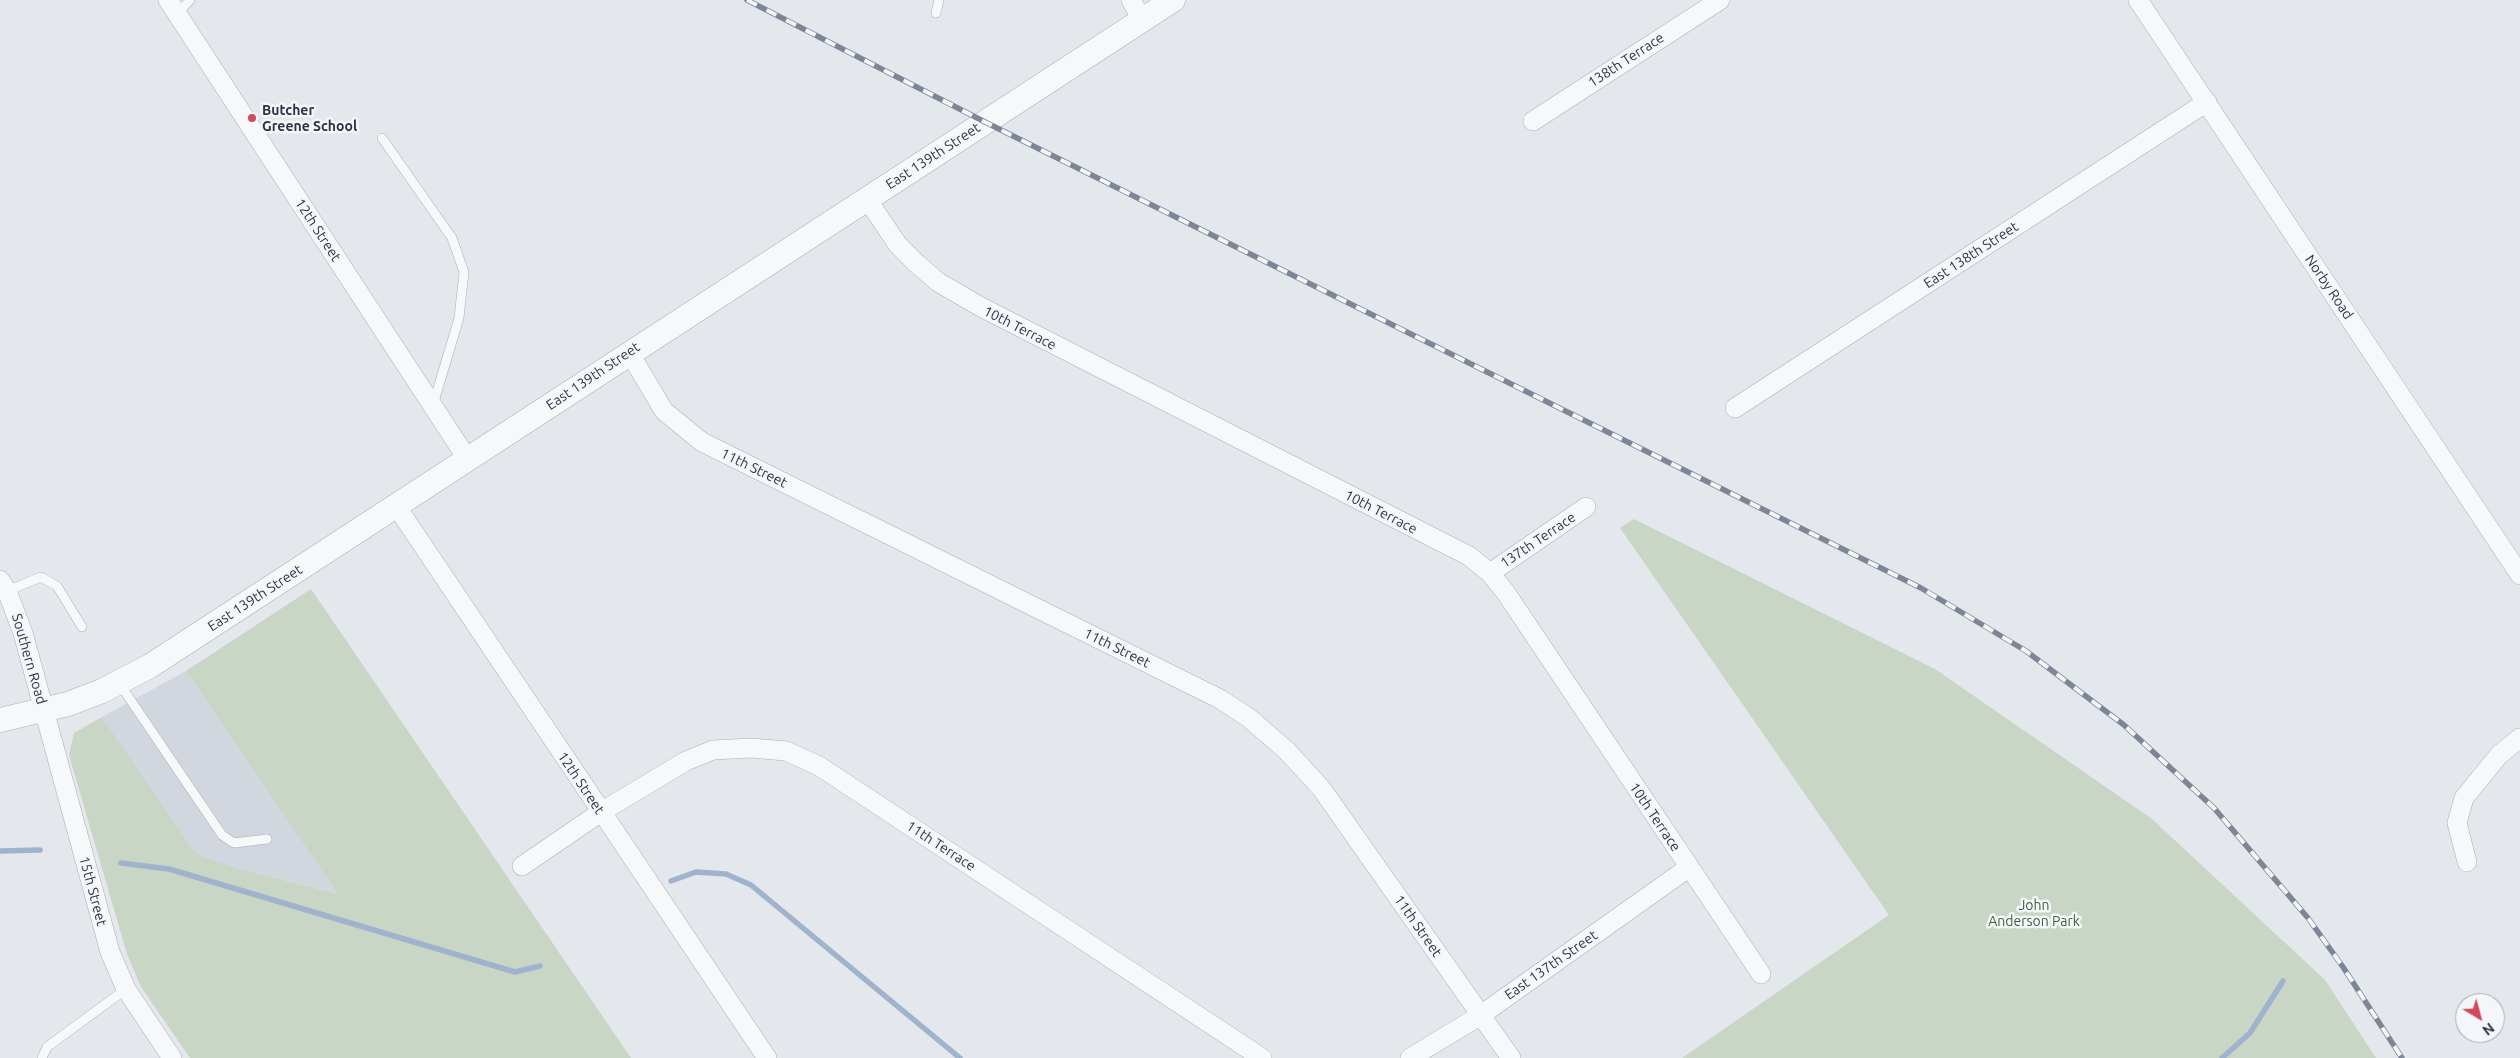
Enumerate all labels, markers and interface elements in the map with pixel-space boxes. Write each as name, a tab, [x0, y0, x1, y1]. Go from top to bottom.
street label: 138th Terrace	[1585, 29, 1667, 91]
place label: Butcher Greene School	[262, 102, 357, 134]
marker: Butcher Greene School	[246, 112, 258, 124]
street label: East 139th Street	[883, 119, 983, 193]
street label: 12th Street	[291, 195, 345, 265]
street label: East 138th Street	[1921, 218, 2021, 292]
street label: Norby Road	[2301, 252, 2357, 322]
street label: 10th Terrace	[981, 303, 1059, 353]
street label: East 139th Street	[543, 338, 643, 414]
street label: 11th Street	[718, 445, 790, 491]
street label: 10th Terrace	[1342, 487, 1420, 537]
street label: 137th Terrace	[1497, 509, 1579, 571]
street label: East 139th Street	[205, 561, 305, 635]
street label: Southern Road	[8, 612, 50, 706]
street label: 11th Street	[1081, 625, 1153, 671]
street label: 12th Street	[554, 749, 608, 817]
street label: 10th Terrace	[1626, 779, 1684, 855]
street label: 11th Terrace	[903, 817, 979, 875]
street label: 15th Street	[76, 854, 110, 928]
street label: 11th Street	[1391, 892, 1445, 960]
park label: John Anderson Park	[1988, 897, 2080, 930]
street label: East 137th Street	[1501, 927, 1601, 1003]
north arrow	[2455, 993, 2505, 1043]
text: N	[2479, 1020, 2497, 1039]

